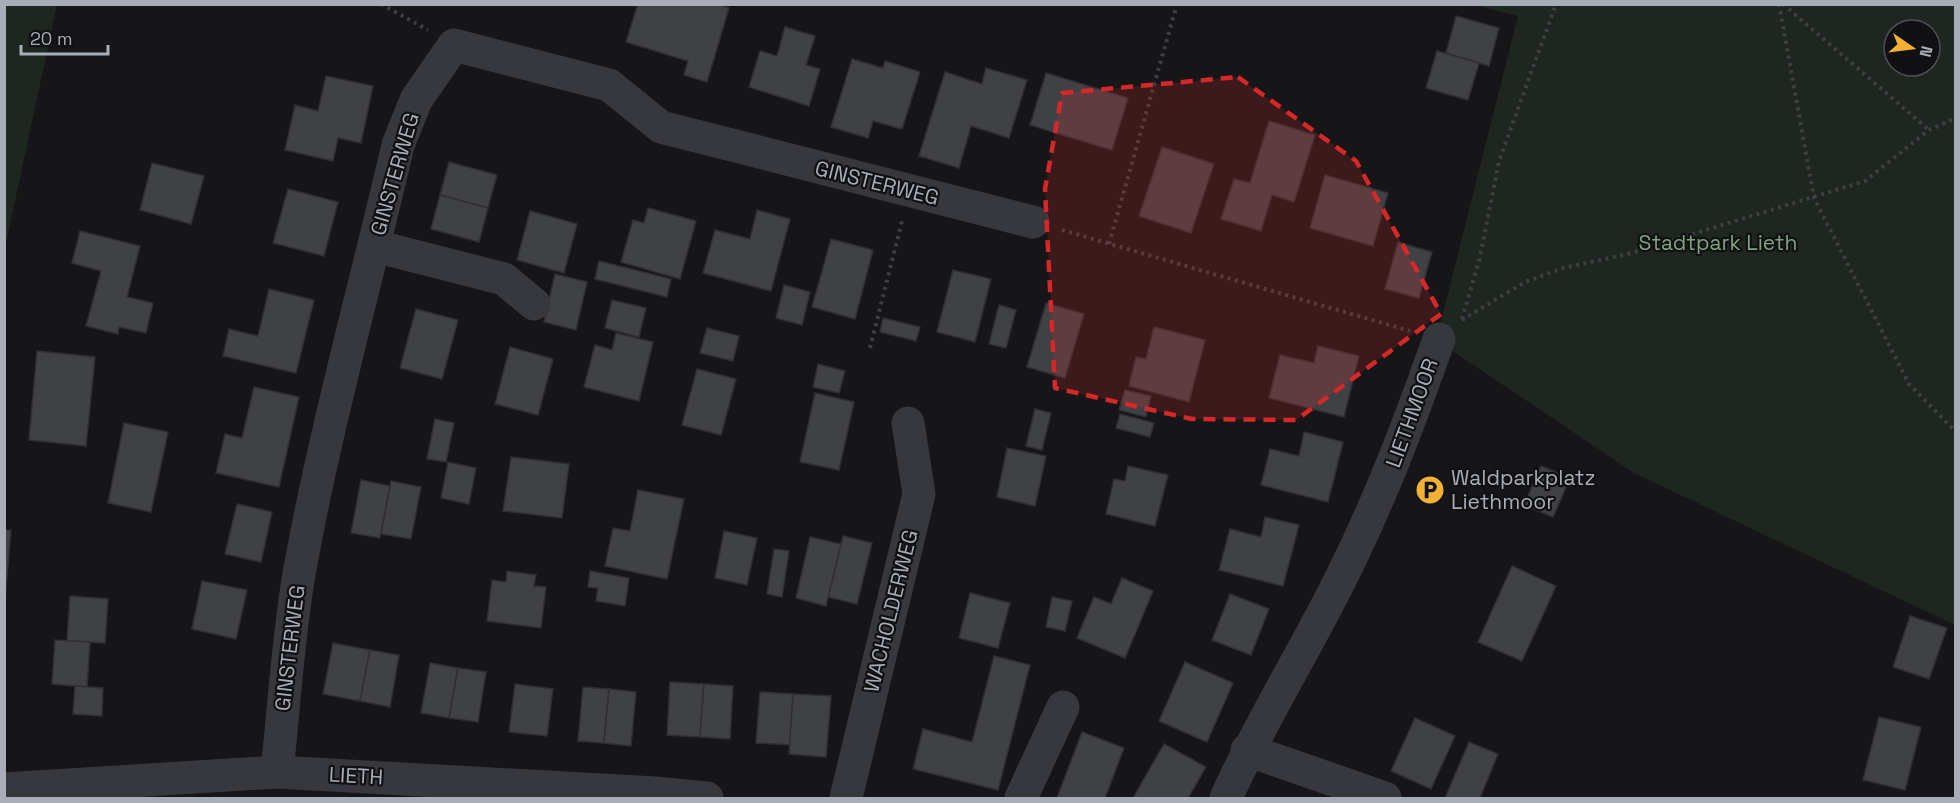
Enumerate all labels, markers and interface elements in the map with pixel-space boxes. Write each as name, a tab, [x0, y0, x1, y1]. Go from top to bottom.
scale bar	[21, 18, 108, 56]
north arrow	[1882, 18, 1942, 78]
text: 20 m	[30, 27, 73, 50]
text: N	[1915, 44, 1938, 59]
street label: GINSTERWEG	[364, 109, 425, 238]
street label: GINSTERWEG	[812, 154, 942, 211]
park label: Stadtpark Lieth	[1639, 229, 1797, 256]
street label: LIETHMOOR	[1379, 355, 1444, 471]
place label: Waldparkplatz Liethmoor	[1451, 464, 1595, 515]
parking icon: Waldparkplatz Liethmoor	[1414, 474, 1446, 506]
street label: WACHOLDERWEG	[857, 527, 924, 695]
street label: GINSTERWEG	[268, 583, 311, 712]
street label: LIETH	[328, 761, 384, 790]

